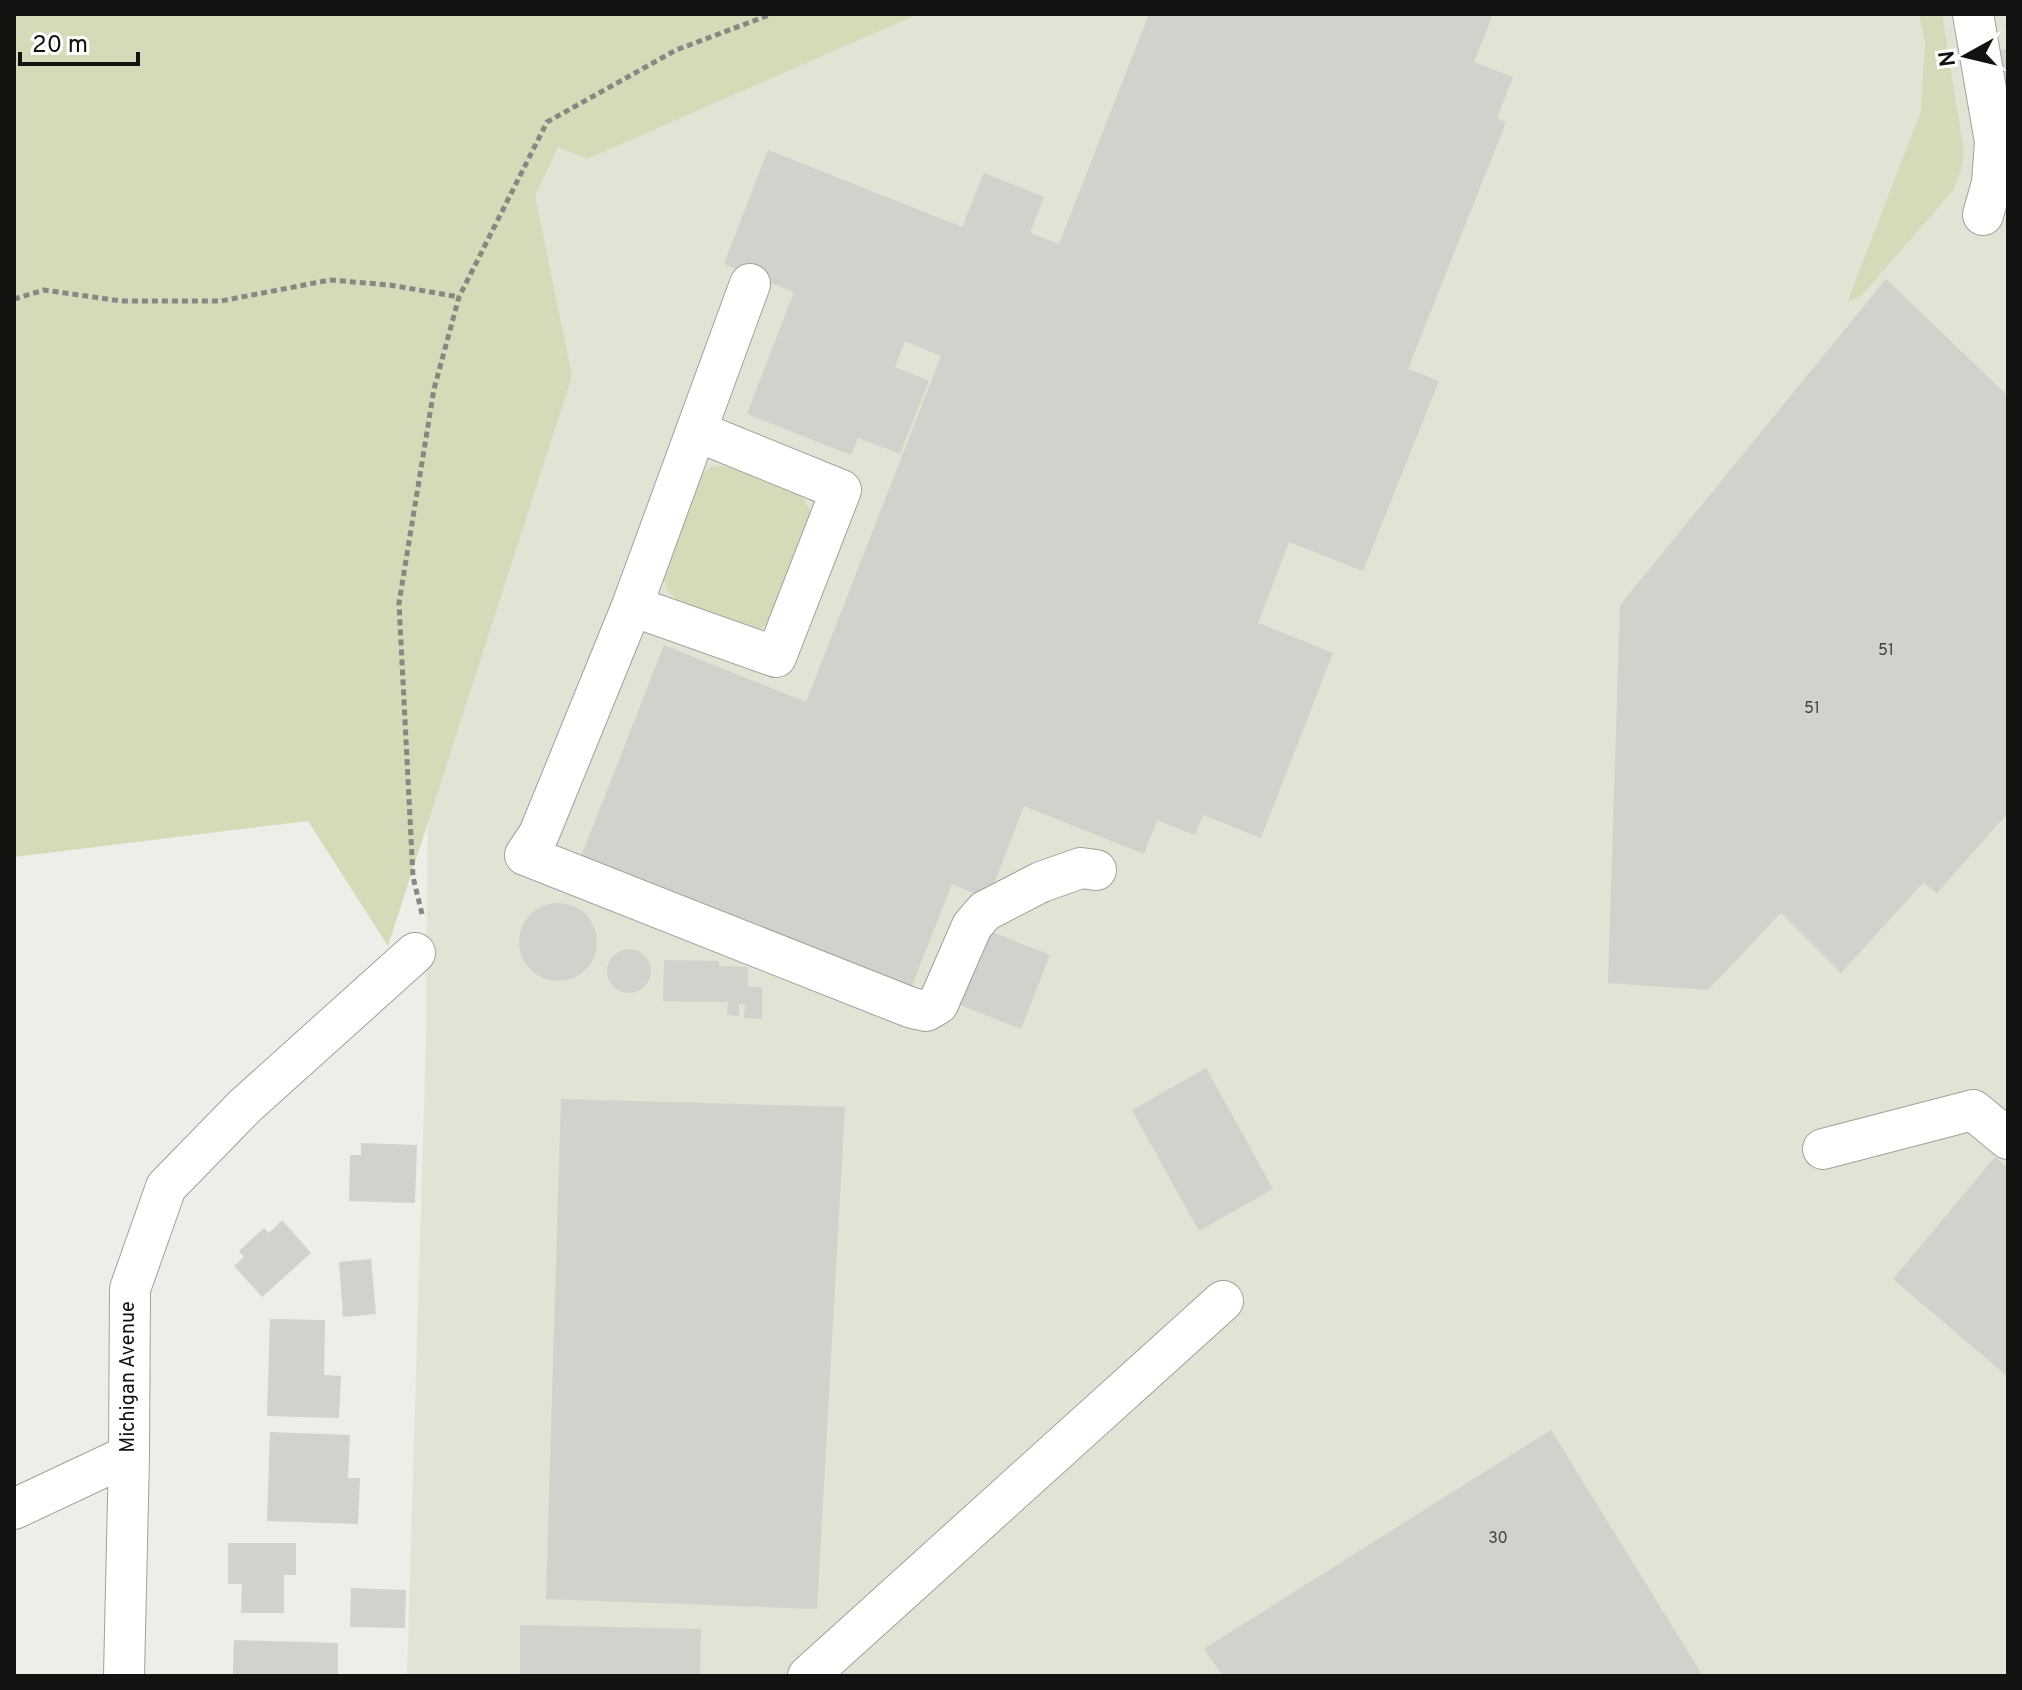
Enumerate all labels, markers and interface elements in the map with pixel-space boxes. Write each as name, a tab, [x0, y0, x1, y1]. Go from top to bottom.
scale bar	[20, 16, 138, 66]
north arrow	[1926, 16, 2006, 96]
text: 20 m	[32, 31, 88, 61]
text: N	[1934, 49, 1963, 68]
house number: 51	[1878, 641, 1894, 661]
house number: 51	[1804, 699, 1820, 719]
street label: Michigan Avenue	[116, 1301, 142, 1453]
house number: 30	[1488, 1529, 1508, 1549]

